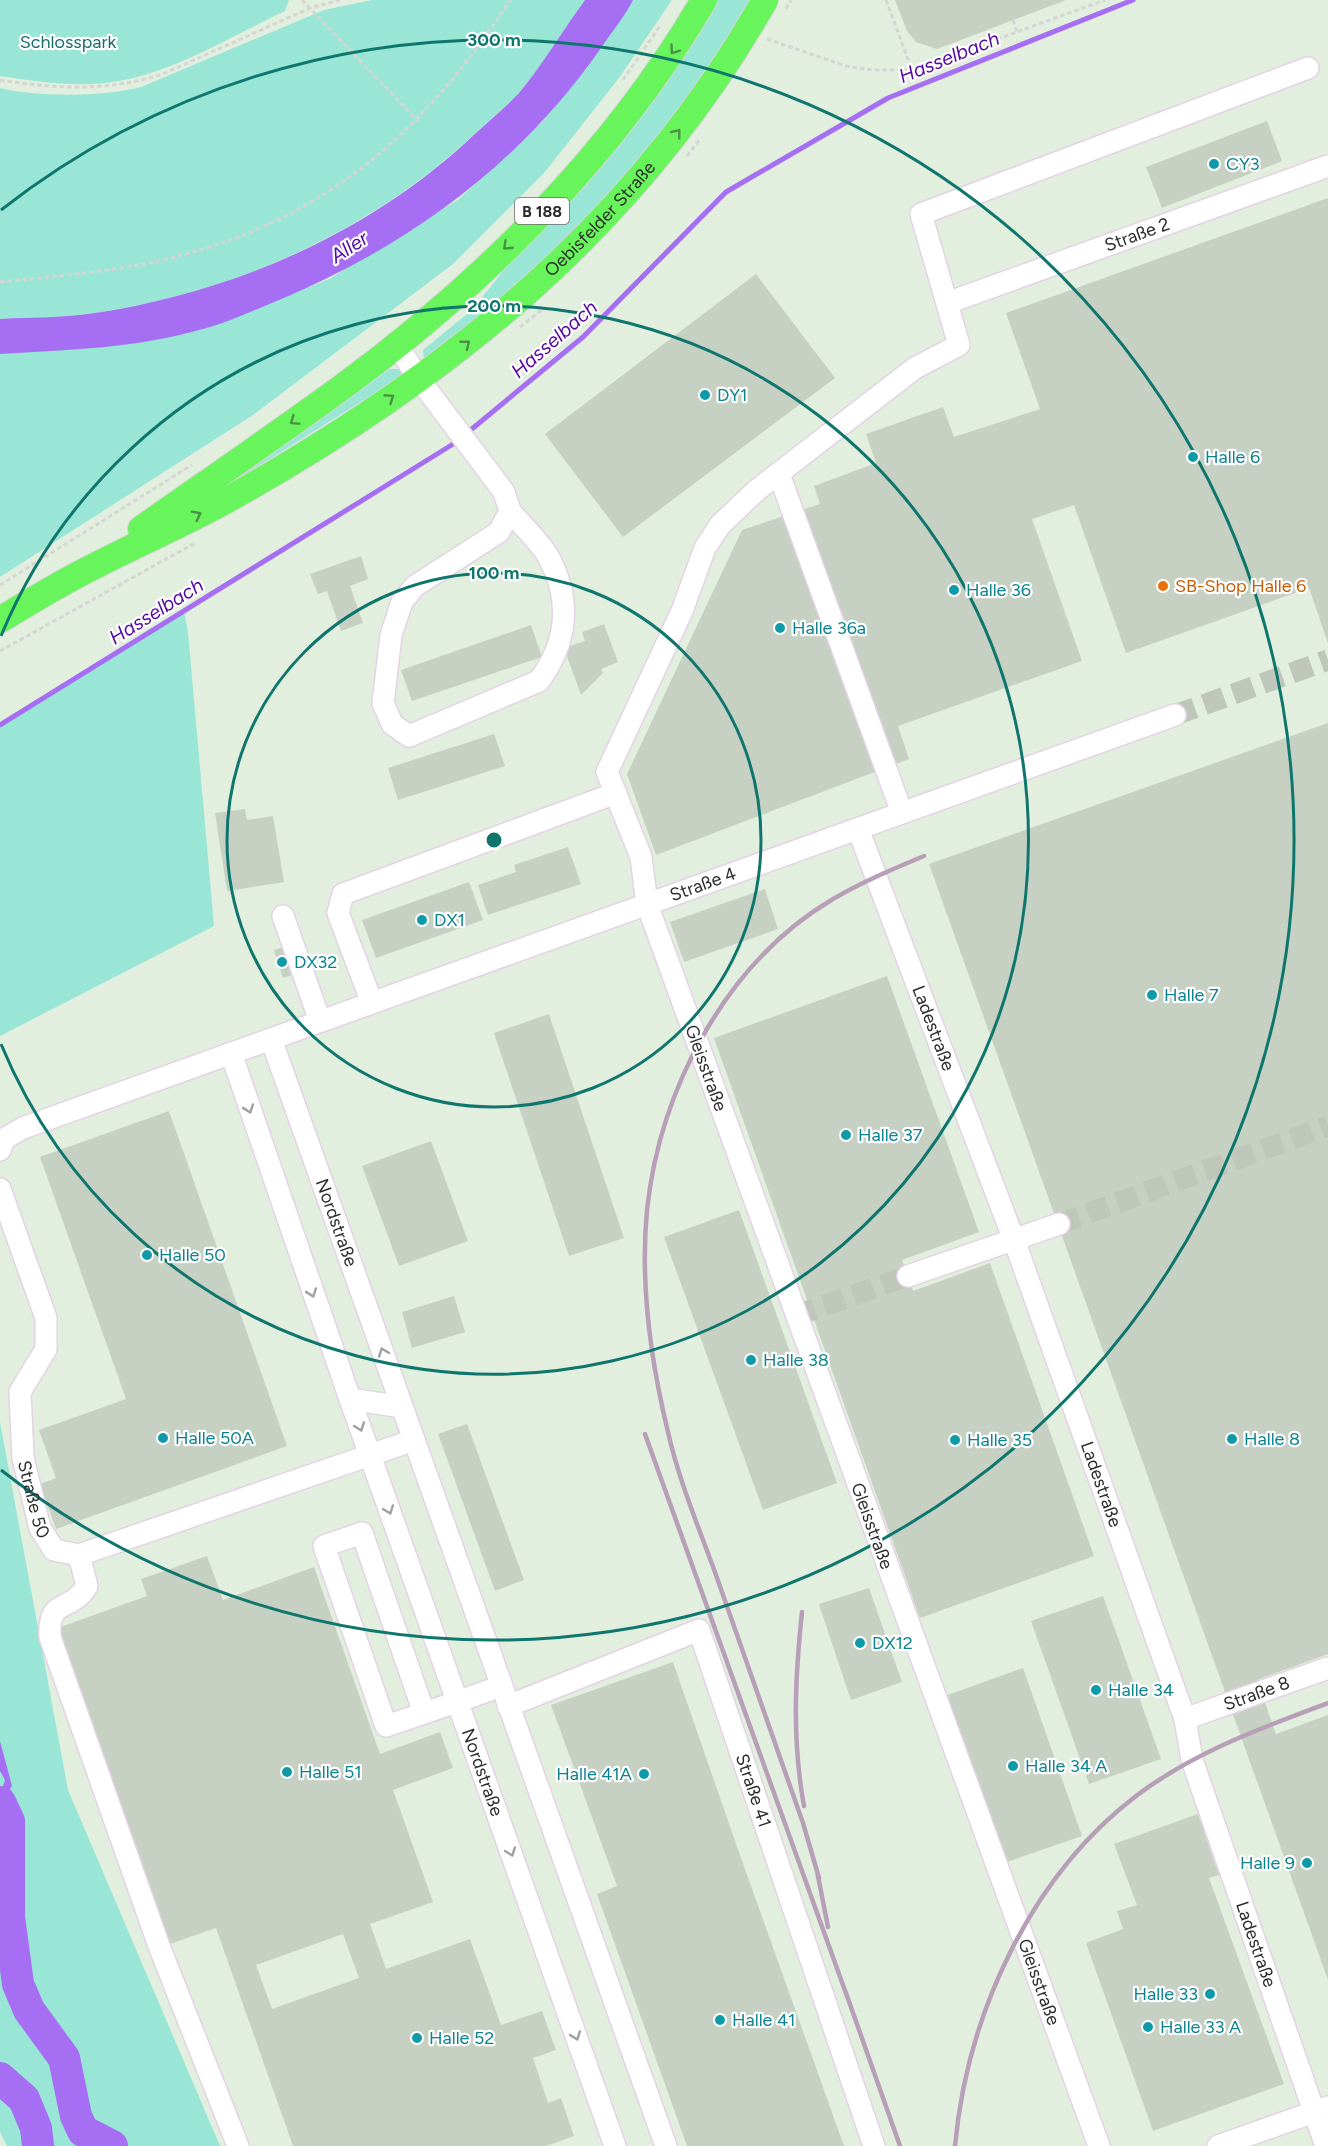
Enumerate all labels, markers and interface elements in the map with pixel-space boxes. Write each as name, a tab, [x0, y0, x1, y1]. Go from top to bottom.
water label: Hasselbach	[895, 26, 1003, 88]
text: 300 m	[467, 29, 521, 51]
park label: Schlosspark	[20, 31, 117, 53]
one-way arrow	[670, 43, 681, 54]
one-way arrow	[670, 129, 681, 140]
place label: CY3	[1226, 153, 1260, 175]
street label: Oebisfelder Straße	[540, 157, 660, 281]
marker: CY3	[1207, 157, 1221, 171]
road number: B 188	[515, 198, 569, 224]
street label: Straße 2	[1102, 213, 1173, 256]
water label: Aller	[325, 225, 373, 269]
one-way arrow	[504, 239, 515, 250]
text: 200 m	[467, 295, 521, 317]
water label: Hasselbach	[506, 295, 602, 383]
one-way arrow	[459, 341, 470, 352]
place label: DY1	[717, 384, 748, 406]
marker: DY1	[698, 388, 712, 402]
one-way arrow	[384, 394, 395, 405]
one-way arrow	[289, 414, 300, 425]
place label: Halle 6	[1205, 446, 1260, 468]
marker: Halle 6	[1186, 450, 1200, 464]
one-way arrow	[191, 511, 201, 522]
text: 100 m	[469, 562, 519, 584]
water label: Hasselbach	[104, 573, 208, 649]
place label: SB-Shop Halle 6	[1175, 575, 1306, 597]
place label: Halle 36	[966, 579, 1031, 601]
marker: SB-Shop Halle 6	[1156, 579, 1170, 593]
marker: Halle 36	[947, 583, 961, 597]
place label: Halle 36a	[792, 617, 866, 639]
marker: Halle 36a	[773, 621, 787, 635]
centre of rings	[484, 830, 504, 850]
street label: Straße 4	[667, 862, 739, 906]
place label: DX1	[434, 909, 465, 931]
marker: DX1	[415, 913, 429, 927]
place label: DX32	[294, 951, 337, 973]
marker: DX32	[275, 955, 289, 969]
street label: Ladestraße	[907, 982, 960, 1074]
place label: Halle 7	[1164, 984, 1219, 1006]
marker: Halle 7	[1145, 988, 1159, 1002]
street label: Gleisstraße	[680, 1022, 732, 1114]
one-way arrow	[242, 1103, 255, 1114]
place label: Halle 37	[858, 1124, 923, 1146]
marker: Halle 37	[839, 1128, 853, 1142]
street label: Nordstraße	[311, 1176, 362, 1270]
place label: Halle 50	[159, 1244, 226, 1266]
marker: Halle 50	[140, 1248, 154, 1262]
one-way arrow	[305, 1287, 318, 1298]
one-way arrow	[377, 1347, 390, 1357]
place label: Halle 38	[763, 1349, 829, 1371]
marker: Halle 38	[744, 1353, 758, 1367]
one-way arrow	[352, 1421, 365, 1432]
place label: Halle 50A	[175, 1427, 254, 1449]
place label: Halle 8	[1244, 1428, 1300, 1450]
place label: Halle 35	[967, 1429, 1032, 1451]
marker: Halle 50A	[156, 1431, 170, 1445]
marker: Halle 8	[1225, 1432, 1239, 1446]
marker: Halle 35	[948, 1433, 962, 1447]
street label: Ladestraße	[1076, 1438, 1127, 1530]
street label: Straße 50	[13, 1458, 55, 1543]
street label: Gleisstraße	[846, 1480, 898, 1572]
one-way arrow	[382, 1504, 395, 1515]
place label: DX12	[872, 1632, 913, 1654]
marker: DX12	[853, 1636, 867, 1650]
street label: Straße 8	[1221, 1672, 1293, 1715]
place label: Halle 34	[1108, 1679, 1174, 1701]
marker: Halle 34	[1089, 1683, 1103, 1697]
street label: Nordstraße	[457, 1726, 508, 1819]
street label: Straße 41	[731, 1751, 776, 1830]
place label: Halle 34 A	[1025, 1755, 1108, 1777]
marker: Halle 34 A	[1006, 1759, 1020, 1773]
place label: Halle 51	[299, 1761, 362, 1783]
place label: Halle 41A	[556, 1763, 632, 1785]
marker: Halle 51	[280, 1765, 294, 1779]
marker: Halle 41A	[637, 1767, 651, 1781]
one-way arrow	[503, 1847, 516, 1857]
place label: Halle 9	[1240, 1852, 1295, 1874]
marker: Halle 9	[1300, 1856, 1314, 1870]
street label: Ladestraße	[1231, 1899, 1281, 1990]
street label: Gleisstraße	[1013, 1936, 1065, 2028]
place label: Halle 33	[1134, 1983, 1198, 2005]
marker: Halle 33	[1203, 1987, 1217, 2001]
place label: Halle 41	[732, 2009, 796, 2031]
marker: Halle 41	[713, 2013, 727, 2027]
place label: Halle 33 A	[1160, 2016, 1241, 2038]
marker: Halle 33 A	[1141, 2020, 1155, 2034]
place label: Halle 52	[429, 2027, 494, 2049]
one-way arrow	[568, 2030, 581, 2041]
marker: Halle 52	[410, 2031, 424, 2045]

